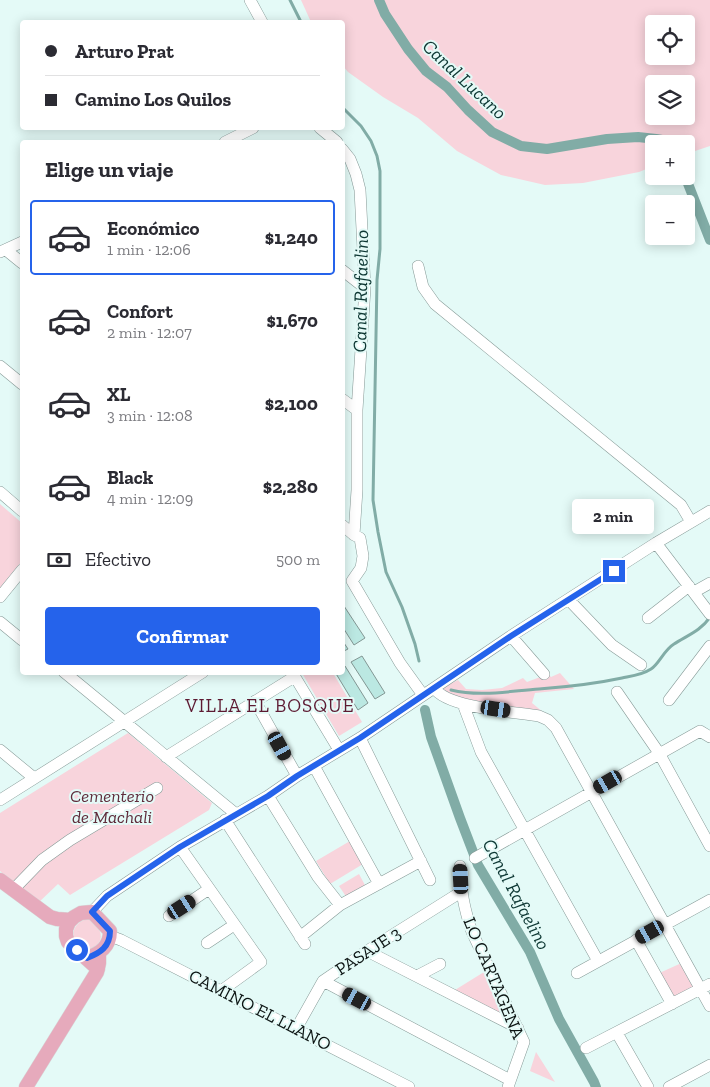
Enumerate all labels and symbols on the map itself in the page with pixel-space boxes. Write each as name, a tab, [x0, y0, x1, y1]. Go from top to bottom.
water label: Canal Lucano	[418, 35, 512, 124]
water label: Canal Rafaelino	[348, 230, 373, 352]
callout: 2 min	[573, 498, 655, 534]
route end	[603, 560, 625, 582]
district label: VILLA EL BOSQUE	[184, 694, 355, 717]
car	[480, 699, 511, 719]
car	[266, 729, 293, 763]
car	[591, 768, 624, 796]
park label: Cementerio de Machali	[70, 785, 154, 828]
water label: Canal Rafaelino	[478, 835, 555, 954]
car	[452, 864, 469, 894]
car	[165, 893, 198, 921]
street label: LO CARTAGENA	[458, 914, 530, 1043]
car	[633, 918, 666, 946]
street label: PASAJE 3	[331, 922, 405, 980]
route start	[66, 939, 88, 961]
street label: CAMINO EL LLANO	[185, 965, 335, 1055]
car	[340, 985, 373, 1013]

